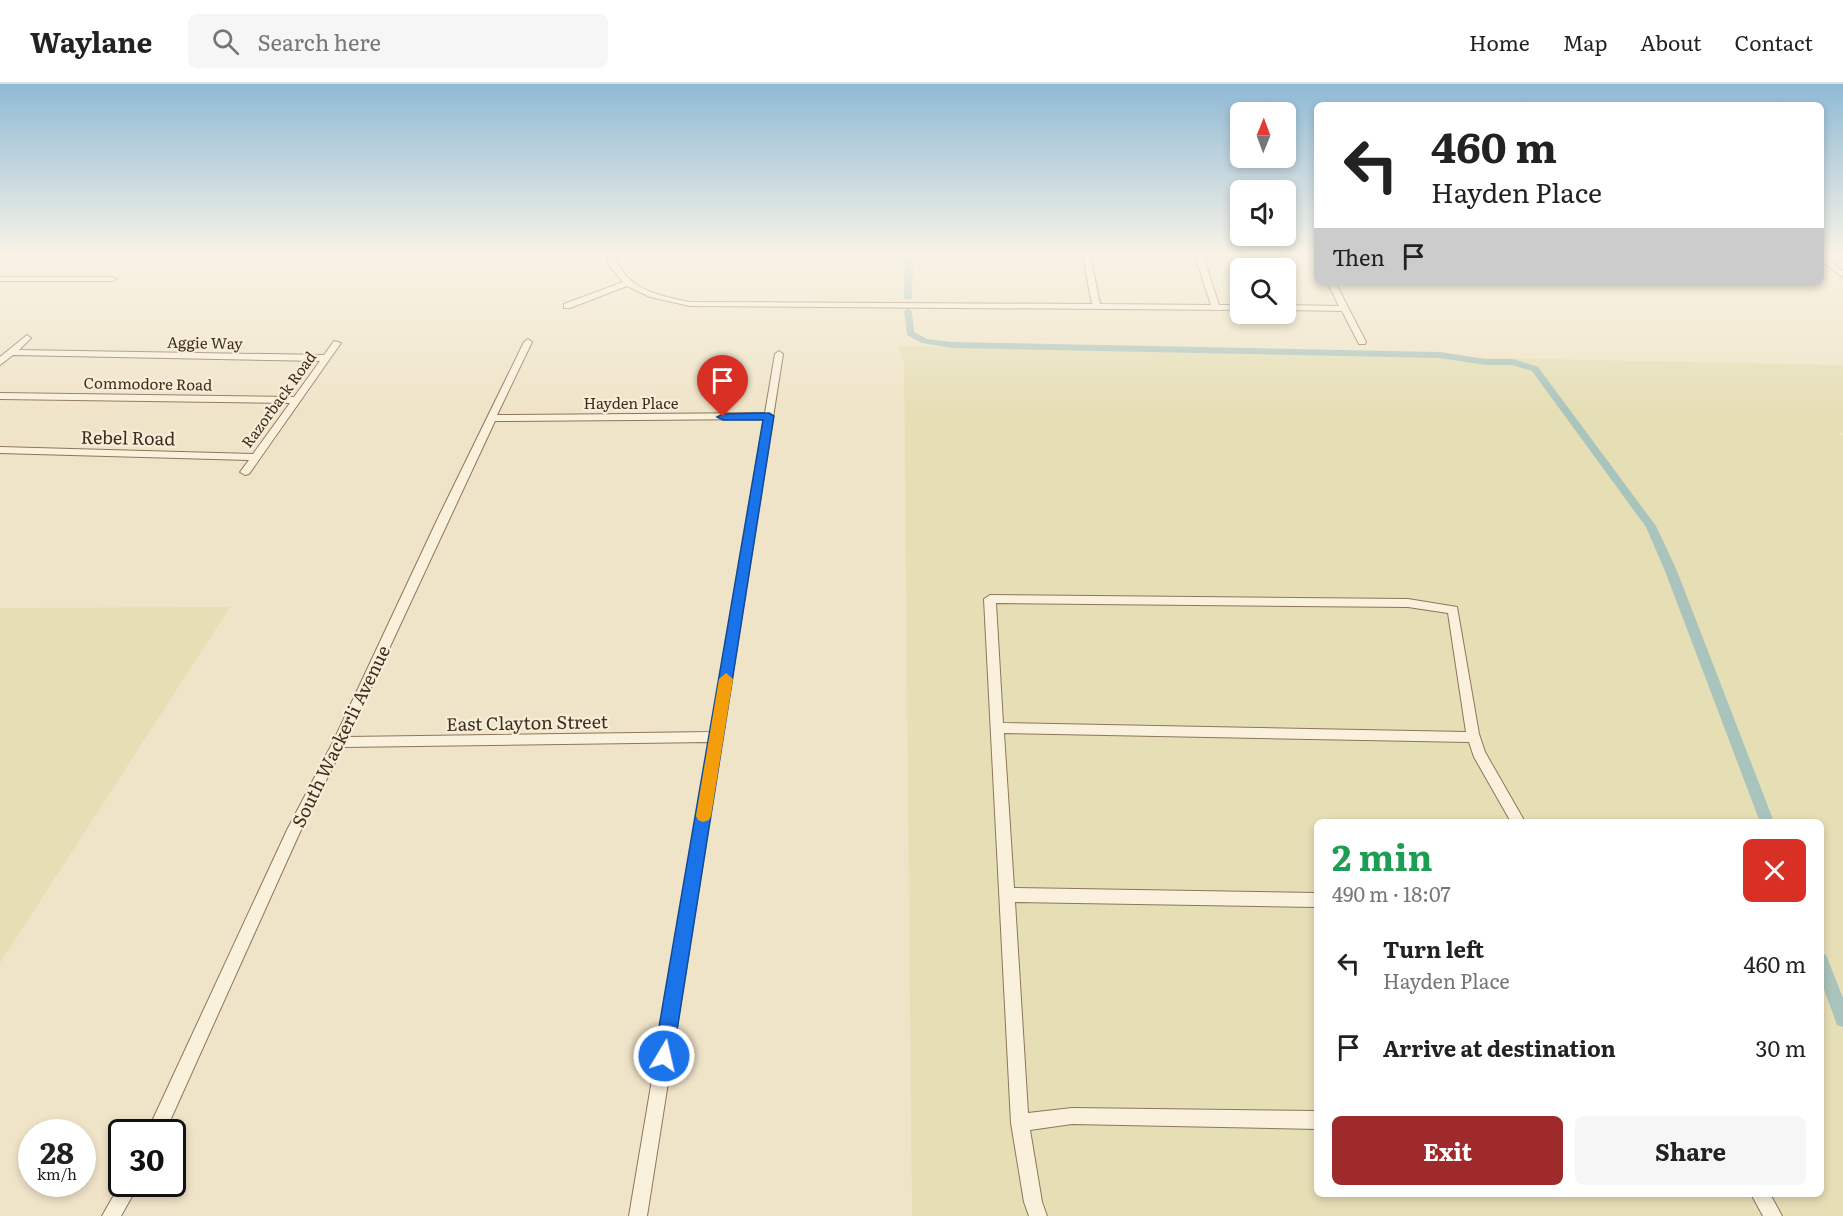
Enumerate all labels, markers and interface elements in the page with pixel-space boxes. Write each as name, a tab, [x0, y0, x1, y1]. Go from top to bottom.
search box	[188, 14, 608, 68]
text: Waylane	[30, 20, 152, 62]
icon: search	[209, 25, 242, 58]
text: Search here	[257, 25, 381, 58]
text: Home	[1469, 26, 1530, 57]
text: Map	[1563, 26, 1607, 57]
text: About	[1640, 26, 1702, 57]
text: Contact	[1735, 26, 1813, 57]
north arrow	[1230, 102, 1296, 168]
map controls	[1230, 102, 1296, 324]
text: 460 m	[1431, 114, 1557, 176]
icon: left	[1332, 126, 1410, 204]
text: Hayden Place	[1431, 171, 1602, 211]
button: sound	[1230, 180, 1296, 246]
text: Then	[1332, 240, 1385, 273]
icon: arrive	[1397, 240, 1430, 273]
button: search	[1230, 258, 1296, 324]
street label: Aggie Way	[167, 330, 243, 354]
street label: Razorback Road	[235, 346, 321, 452]
pin	[697, 355, 748, 417]
icon: arrive	[706, 364, 739, 397]
street label: Commodore Road	[84, 370, 212, 396]
street label: Hayden Place	[583, 391, 679, 414]
street label: Rebel Road	[80, 423, 176, 451]
street label: South Wackerli Avenue	[284, 640, 396, 832]
street label: East Clayton Street	[446, 707, 609, 737]
text: 2 min	[1332, 829, 1433, 882]
button: close	[1743, 839, 1806, 902]
text: 490 m · 18:07	[1332, 878, 1451, 908]
text: Turn left	[1383, 932, 1484, 965]
icon: left	[1332, 947, 1365, 980]
text: 460 m	[1744, 947, 1806, 980]
text: Hayden Place	[1383, 965, 1510, 995]
position arrow	[632, 1024, 696, 1088]
icon: arrive	[1332, 1031, 1365, 1064]
text: Arrive at destination	[1383, 1031, 1616, 1064]
text: 30 m	[1756, 1031, 1806, 1064]
button: Exit	[1332, 1116, 1563, 1185]
button: Share	[1575, 1116, 1806, 1185]
speed limit sign: 30	[108, 1119, 186, 1197]
text: 28	[40, 1129, 74, 1173]
text: km/h	[37, 1162, 77, 1185]

